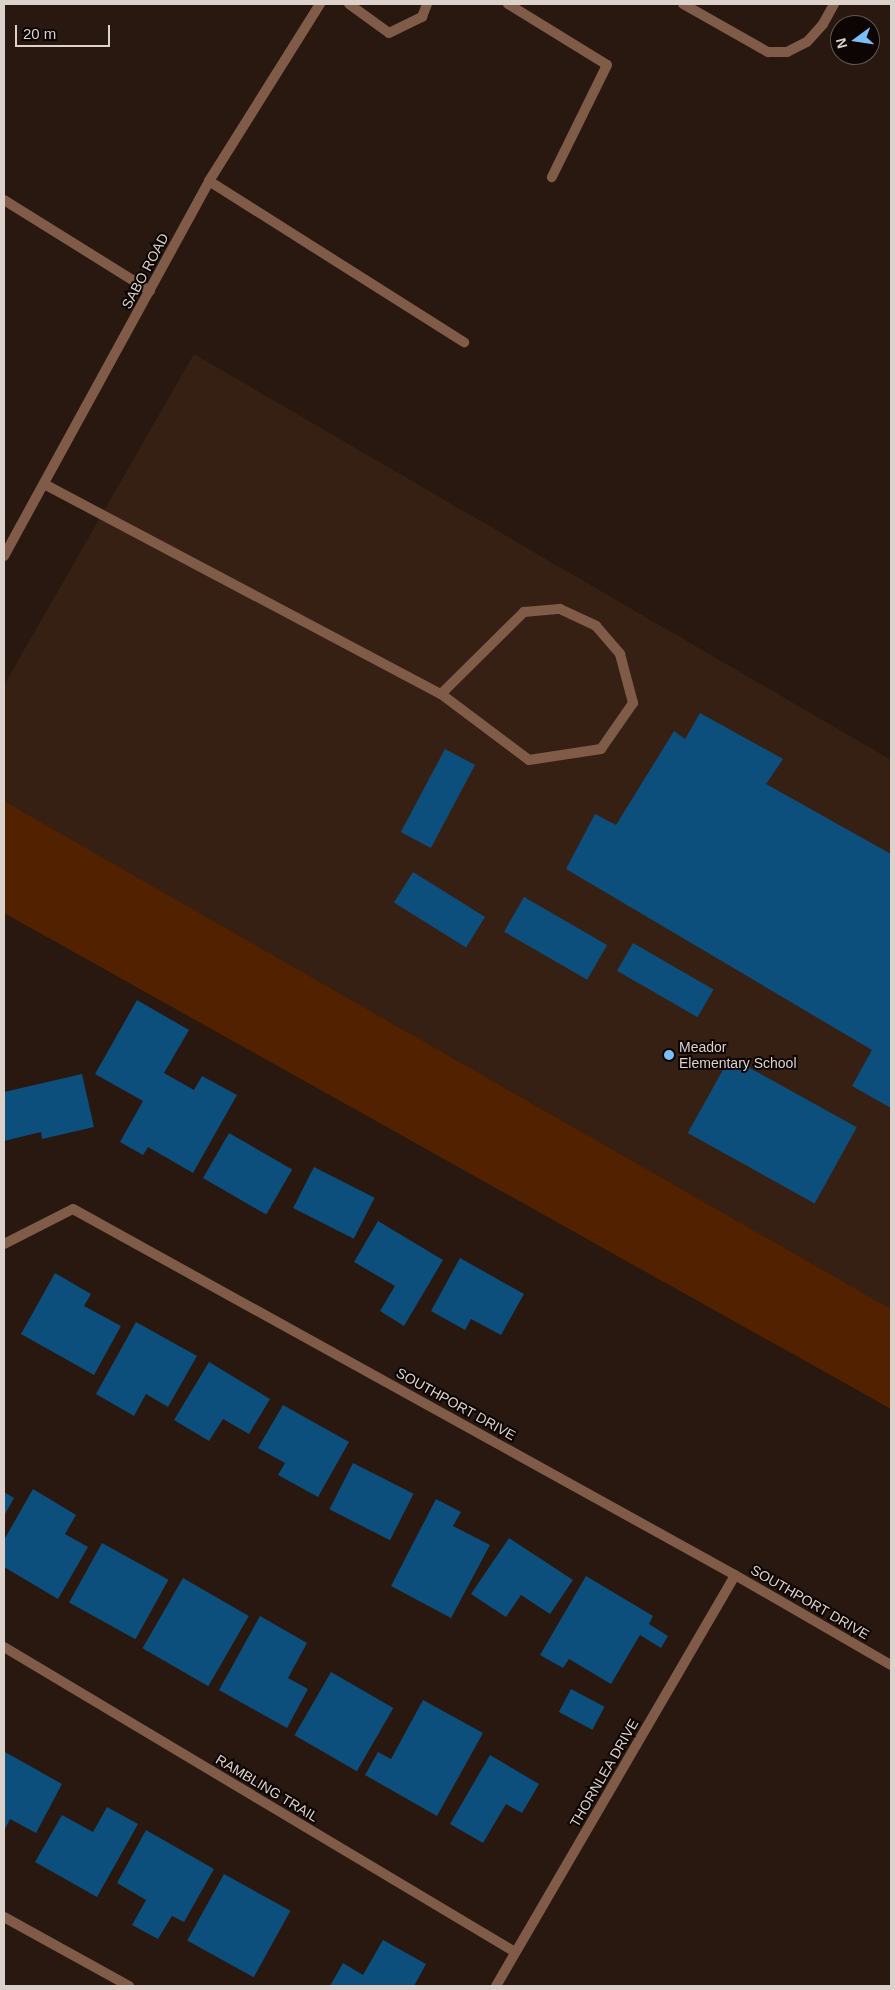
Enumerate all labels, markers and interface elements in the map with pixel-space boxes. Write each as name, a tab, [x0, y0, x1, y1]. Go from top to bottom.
scale bar	[18, 15, 112, 47]
north arrow	[830, 15, 880, 65]
text: 20 m	[23, 25, 56, 42]
text: N	[832, 37, 850, 50]
street label: SABO ROAD	[118, 230, 172, 312]
place label: Meador Elementary School	[679, 1039, 797, 1072]
marker: Meador Elementary School	[663, 1049, 675, 1061]
street label: SOUTHPORT DRIVE	[393, 1364, 519, 1444]
street label: SOUTHPORT DRIVE	[748, 1561, 872, 1643]
street label: THORNLEA DRIVE	[566, 1716, 642, 1830]
street label: RAMBLING TRAIL	[213, 1751, 321, 1825]

